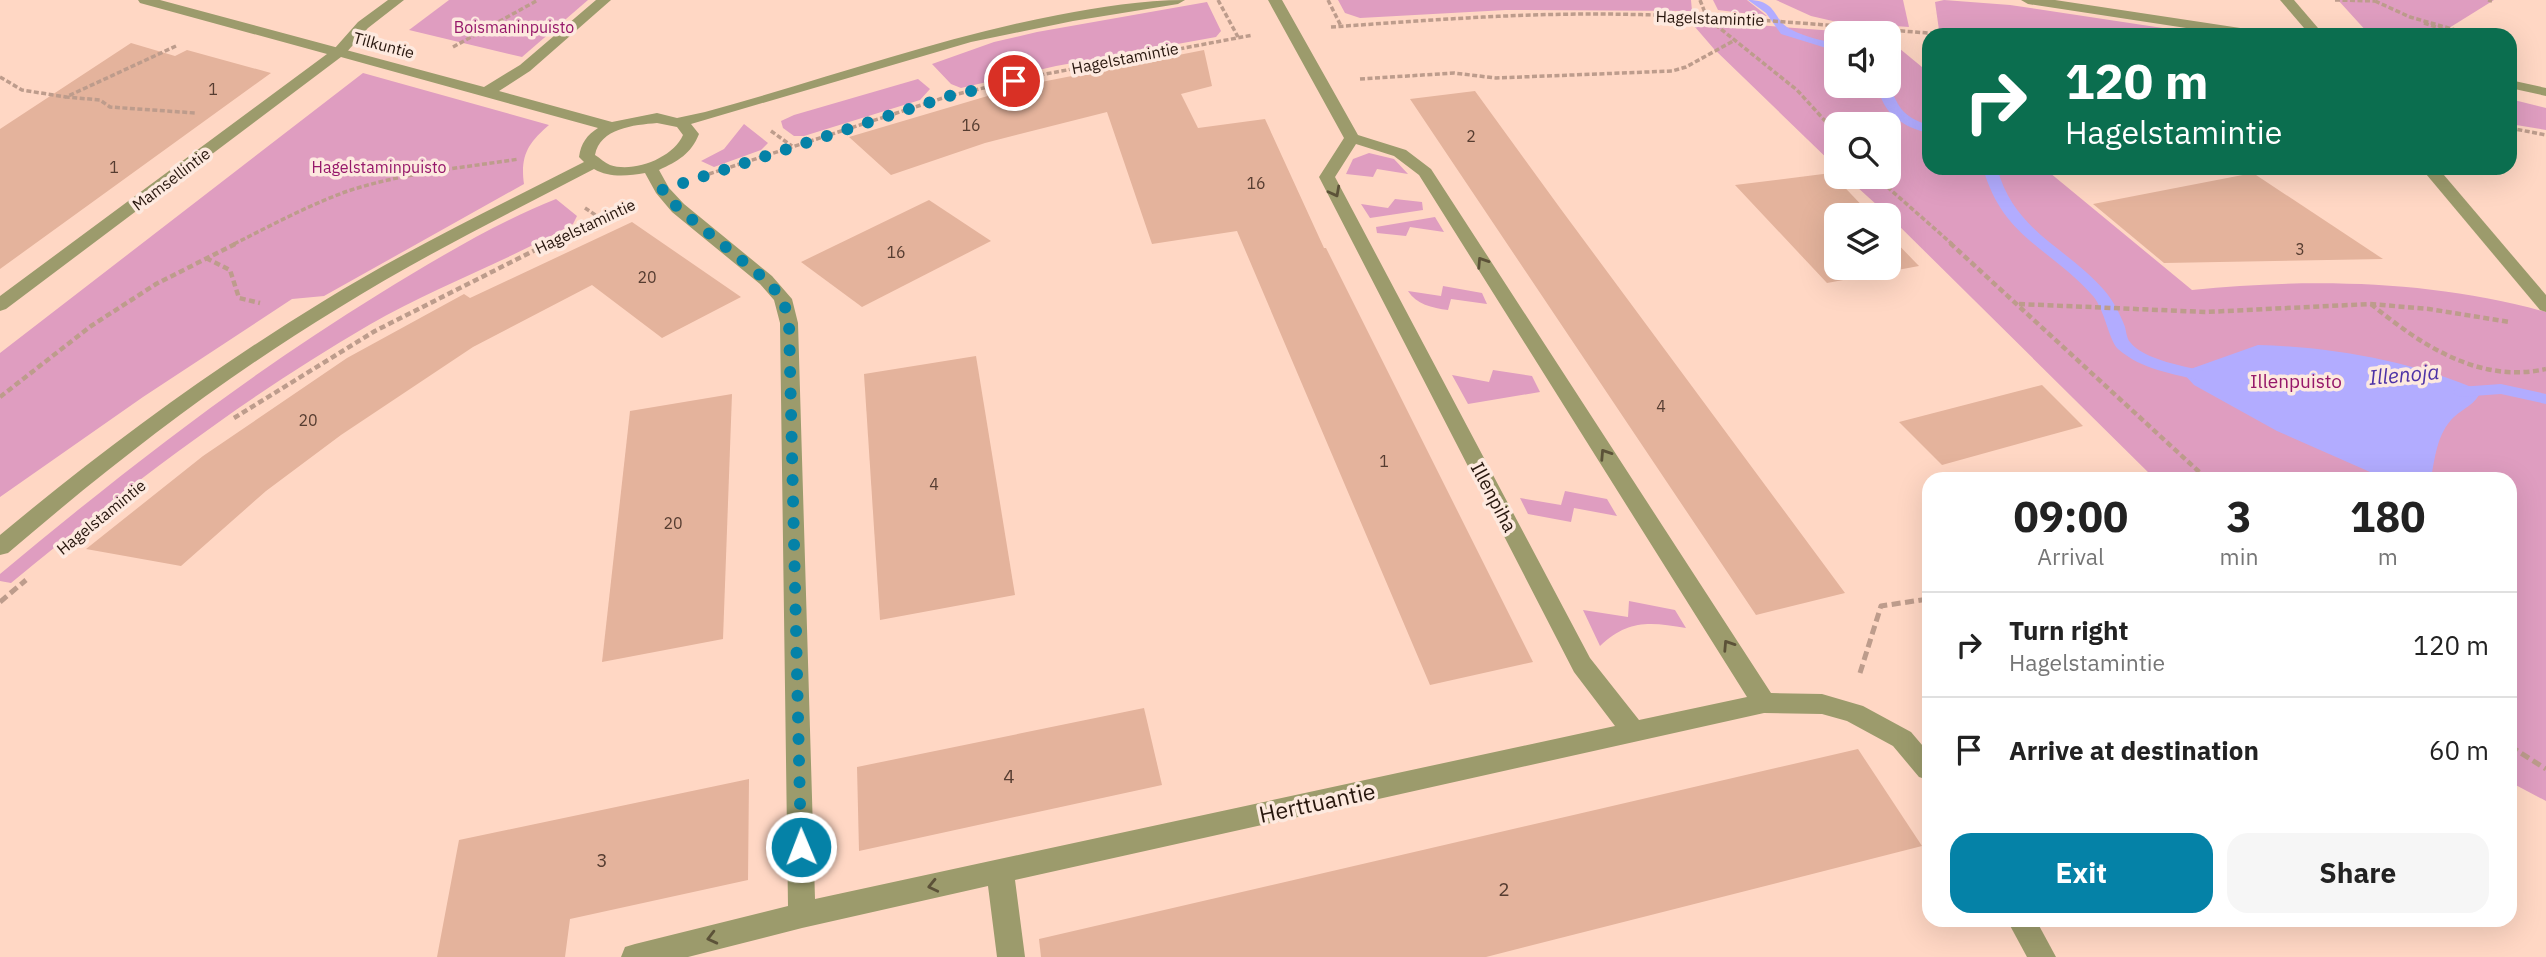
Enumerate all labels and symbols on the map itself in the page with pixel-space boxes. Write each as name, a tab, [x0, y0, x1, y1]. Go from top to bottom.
street label: Hagelstamintie	[1655, 6, 1765, 30]
park label: Boismaninpuisto	[454, 17, 574, 37]
street label: Tilkuntie	[351, 27, 417, 63]
street label: Hagelstamintie	[1070, 38, 1180, 78]
pin	[984, 51, 1044, 111]
house number: 1	[208, 79, 218, 99]
house number: 16	[961, 115, 981, 135]
house number: 2	[1466, 126, 1476, 146]
street label: Mamsellintie	[128, 143, 214, 215]
house number: 1	[109, 157, 119, 177]
park label: Hagelstaminpuisto	[312, 157, 446, 177]
house number: 16	[1246, 173, 1266, 193]
one-way arrow	[1326, 185, 1340, 197]
street label: Hagelstamintie	[532, 194, 639, 258]
house number: 3	[2295, 239, 2305, 259]
house number: 16	[886, 242, 906, 262]
one-way arrow	[1478, 257, 1491, 270]
house number: 20	[637, 267, 657, 287]
water label: Illenoja	[2368, 357, 2440, 391]
park label: Illenpuisto	[2250, 369, 2342, 393]
house number: 4	[1656, 396, 1666, 416]
house number: 20	[298, 410, 318, 430]
one-way arrow	[1600, 448, 1613, 461]
house number: 1	[1379, 451, 1389, 471]
street label: Illenpiha	[1466, 458, 1522, 536]
house number: 4	[929, 474, 939, 494]
street label: Hagelstamintie	[52, 475, 150, 559]
house number: 20	[663, 513, 683, 533]
one-way arrow	[1723, 640, 1736, 653]
house number: 4	[1003, 764, 1015, 788]
street label: Herttuantie	[1256, 775, 1378, 829]
position arrow	[764, 810, 838, 884]
house number: 3	[596, 848, 608, 872]
house number: 2	[1498, 877, 1510, 901]
one-way arrow	[927, 878, 939, 893]
one-way arrow	[706, 930, 718, 944]

